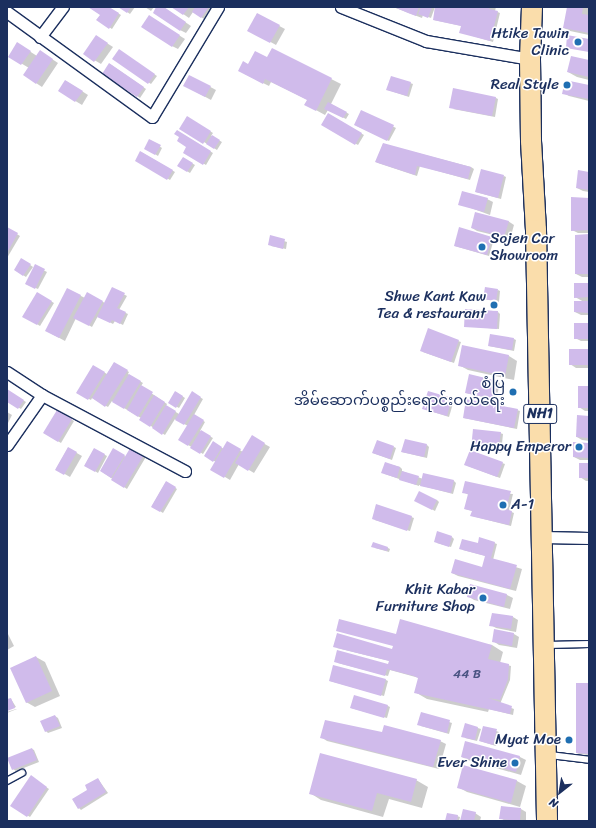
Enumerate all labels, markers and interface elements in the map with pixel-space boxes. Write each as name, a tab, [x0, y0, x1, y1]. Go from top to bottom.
place label: Htike Tawin Clinic	[491, 24, 569, 59]
marker: Htike Tawin Clinic	[572, 36, 584, 48]
place label: Real Style	[491, 76, 559, 94]
marker: Real Style	[562, 80, 572, 90]
place label: Sojen Car Showroom	[490, 229, 558, 264]
marker: Sojen Car Showroom	[477, 242, 487, 252]
place label: Shwe Kant Kaw Tea & restaurant	[376, 287, 486, 322]
marker: Shwe Kant Kaw Tea & restaurant	[489, 300, 499, 310]
place label: စံပြ အိမ်ဆောက်ပစ္စည်းရောင်းဝယ်ရေး	[294, 374, 505, 409]
marker: စံပြ အိမ်ဆောက်ပစ္စည်းရောင်းဝယ်ရေး	[508, 387, 518, 397]
road number: NH1	[523, 402, 557, 426]
place label: Happy Emperor	[470, 438, 571, 456]
marker: Happy Emperor	[574, 442, 584, 452]
place label: A-1	[511, 496, 534, 514]
marker: A-1	[498, 500, 508, 510]
place label: Khit Kabar Furniture Shop	[376, 580, 475, 615]
marker: Khit Kabar Furniture Shop	[478, 593, 488, 603]
house number: 44 B	[453, 666, 481, 682]
place label: Myat Moe	[495, 731, 561, 749]
marker: Myat Moe	[564, 735, 574, 745]
place label: Ever Shine	[437, 754, 507, 772]
marker: Ever Shine	[510, 758, 520, 768]
north arrow	[540, 772, 580, 812]
text: N	[545, 793, 562, 813]

